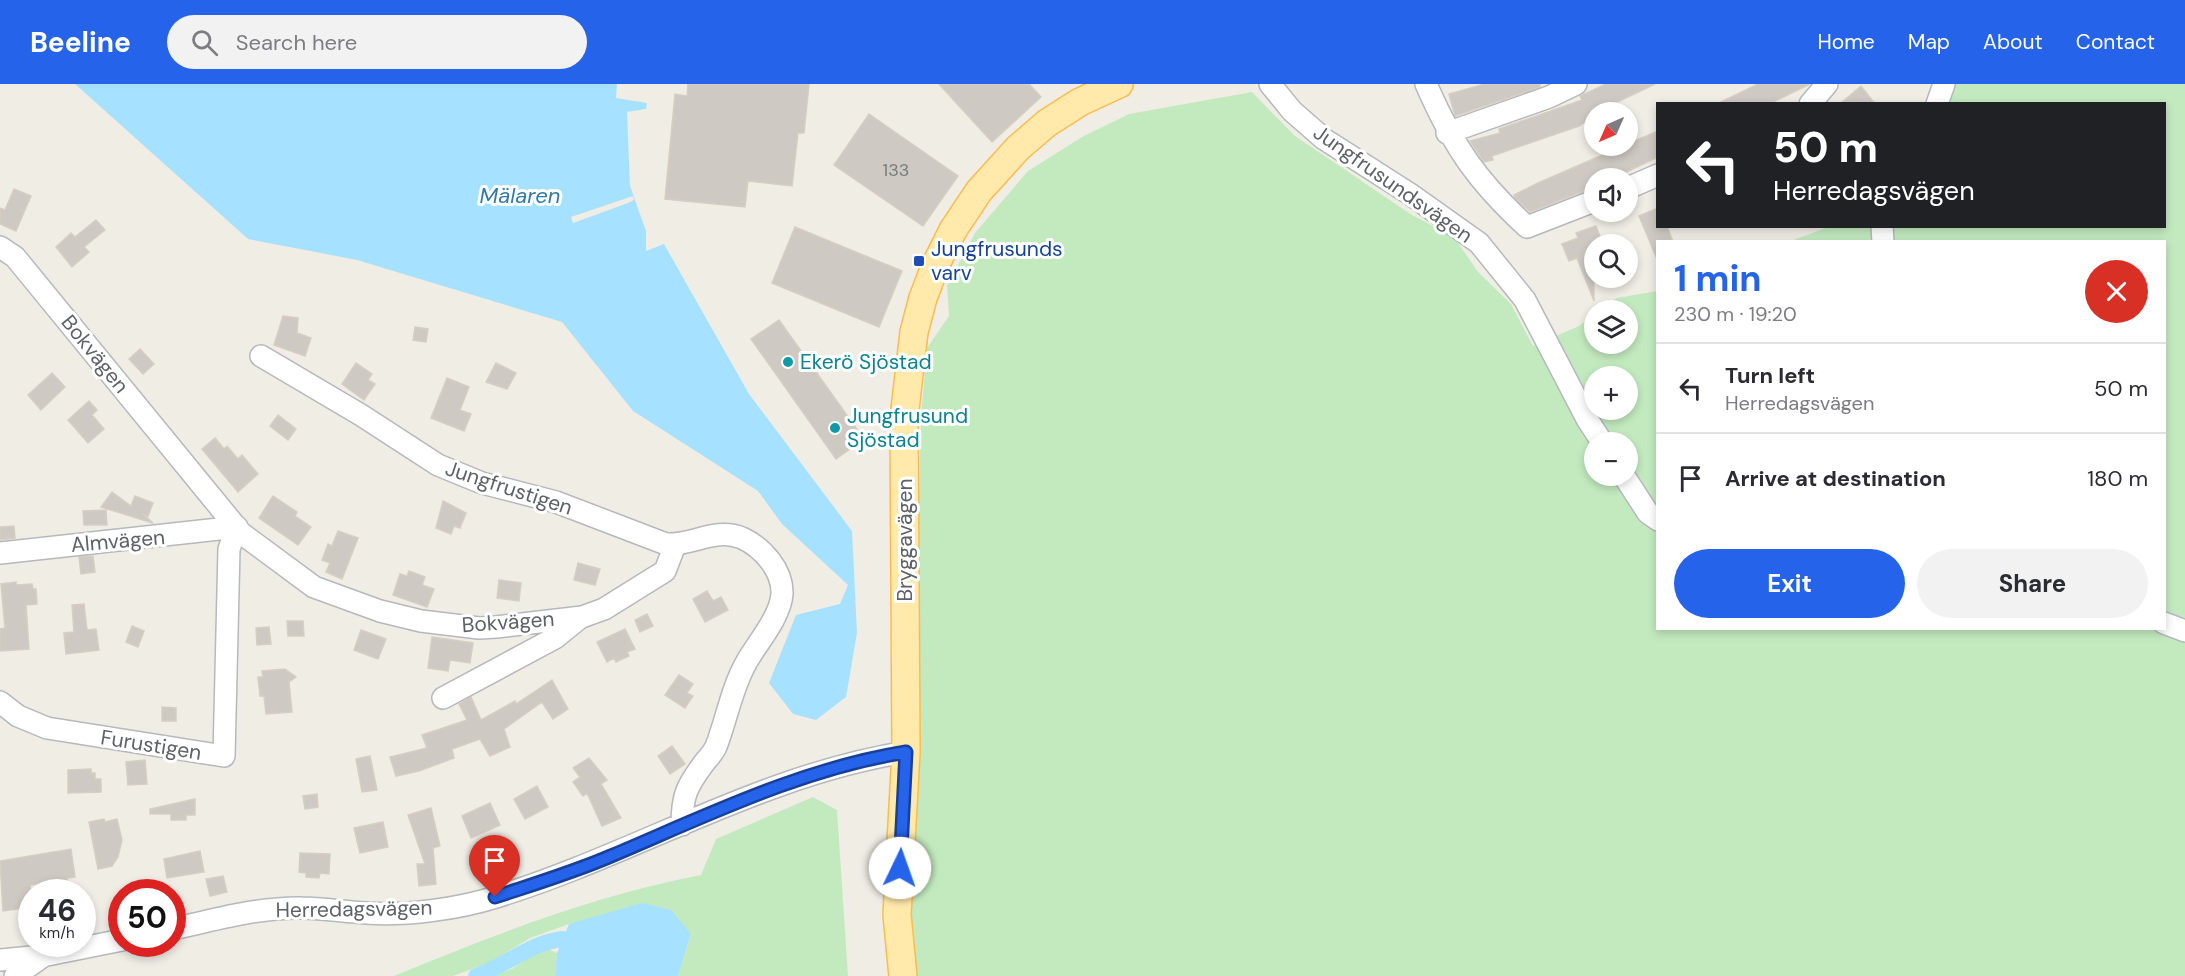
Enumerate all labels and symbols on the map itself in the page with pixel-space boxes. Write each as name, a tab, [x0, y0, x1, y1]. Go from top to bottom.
north arrow	[1584, 102, 1638, 156]
street label: Jungfrusundsvägen	[1308, 119, 1478, 249]
house number: 133	[883, 158, 909, 182]
water label: Mälaren	[480, 181, 560, 210]
place label: Jungfrusunds varv	[931, 235, 1063, 287]
marker: Jungfrusunds varv	[912, 254, 926, 268]
street label: Bokvägen	[55, 309, 135, 399]
place label: Ekerö Sjöstad	[800, 348, 932, 376]
marker: Ekerö Sjöstad	[781, 355, 795, 369]
place label: Jungfrusund Sjöstad	[847, 402, 968, 454]
marker: Jungfrusund Sjöstad	[828, 421, 842, 435]
street label: Jungfrustigen	[442, 454, 576, 522]
street label: Bryggavägen	[891, 478, 919, 602]
street label: Almvägen	[70, 523, 166, 559]
street label: Bokvägen	[461, 605, 555, 639]
street label: Furustigen	[99, 723, 203, 767]
pin	[469, 835, 520, 897]
position arrow	[868, 836, 932, 900]
speed limit sign: 50	[108, 879, 186, 957]
street label: Herredagsvägen	[275, 894, 433, 924]

